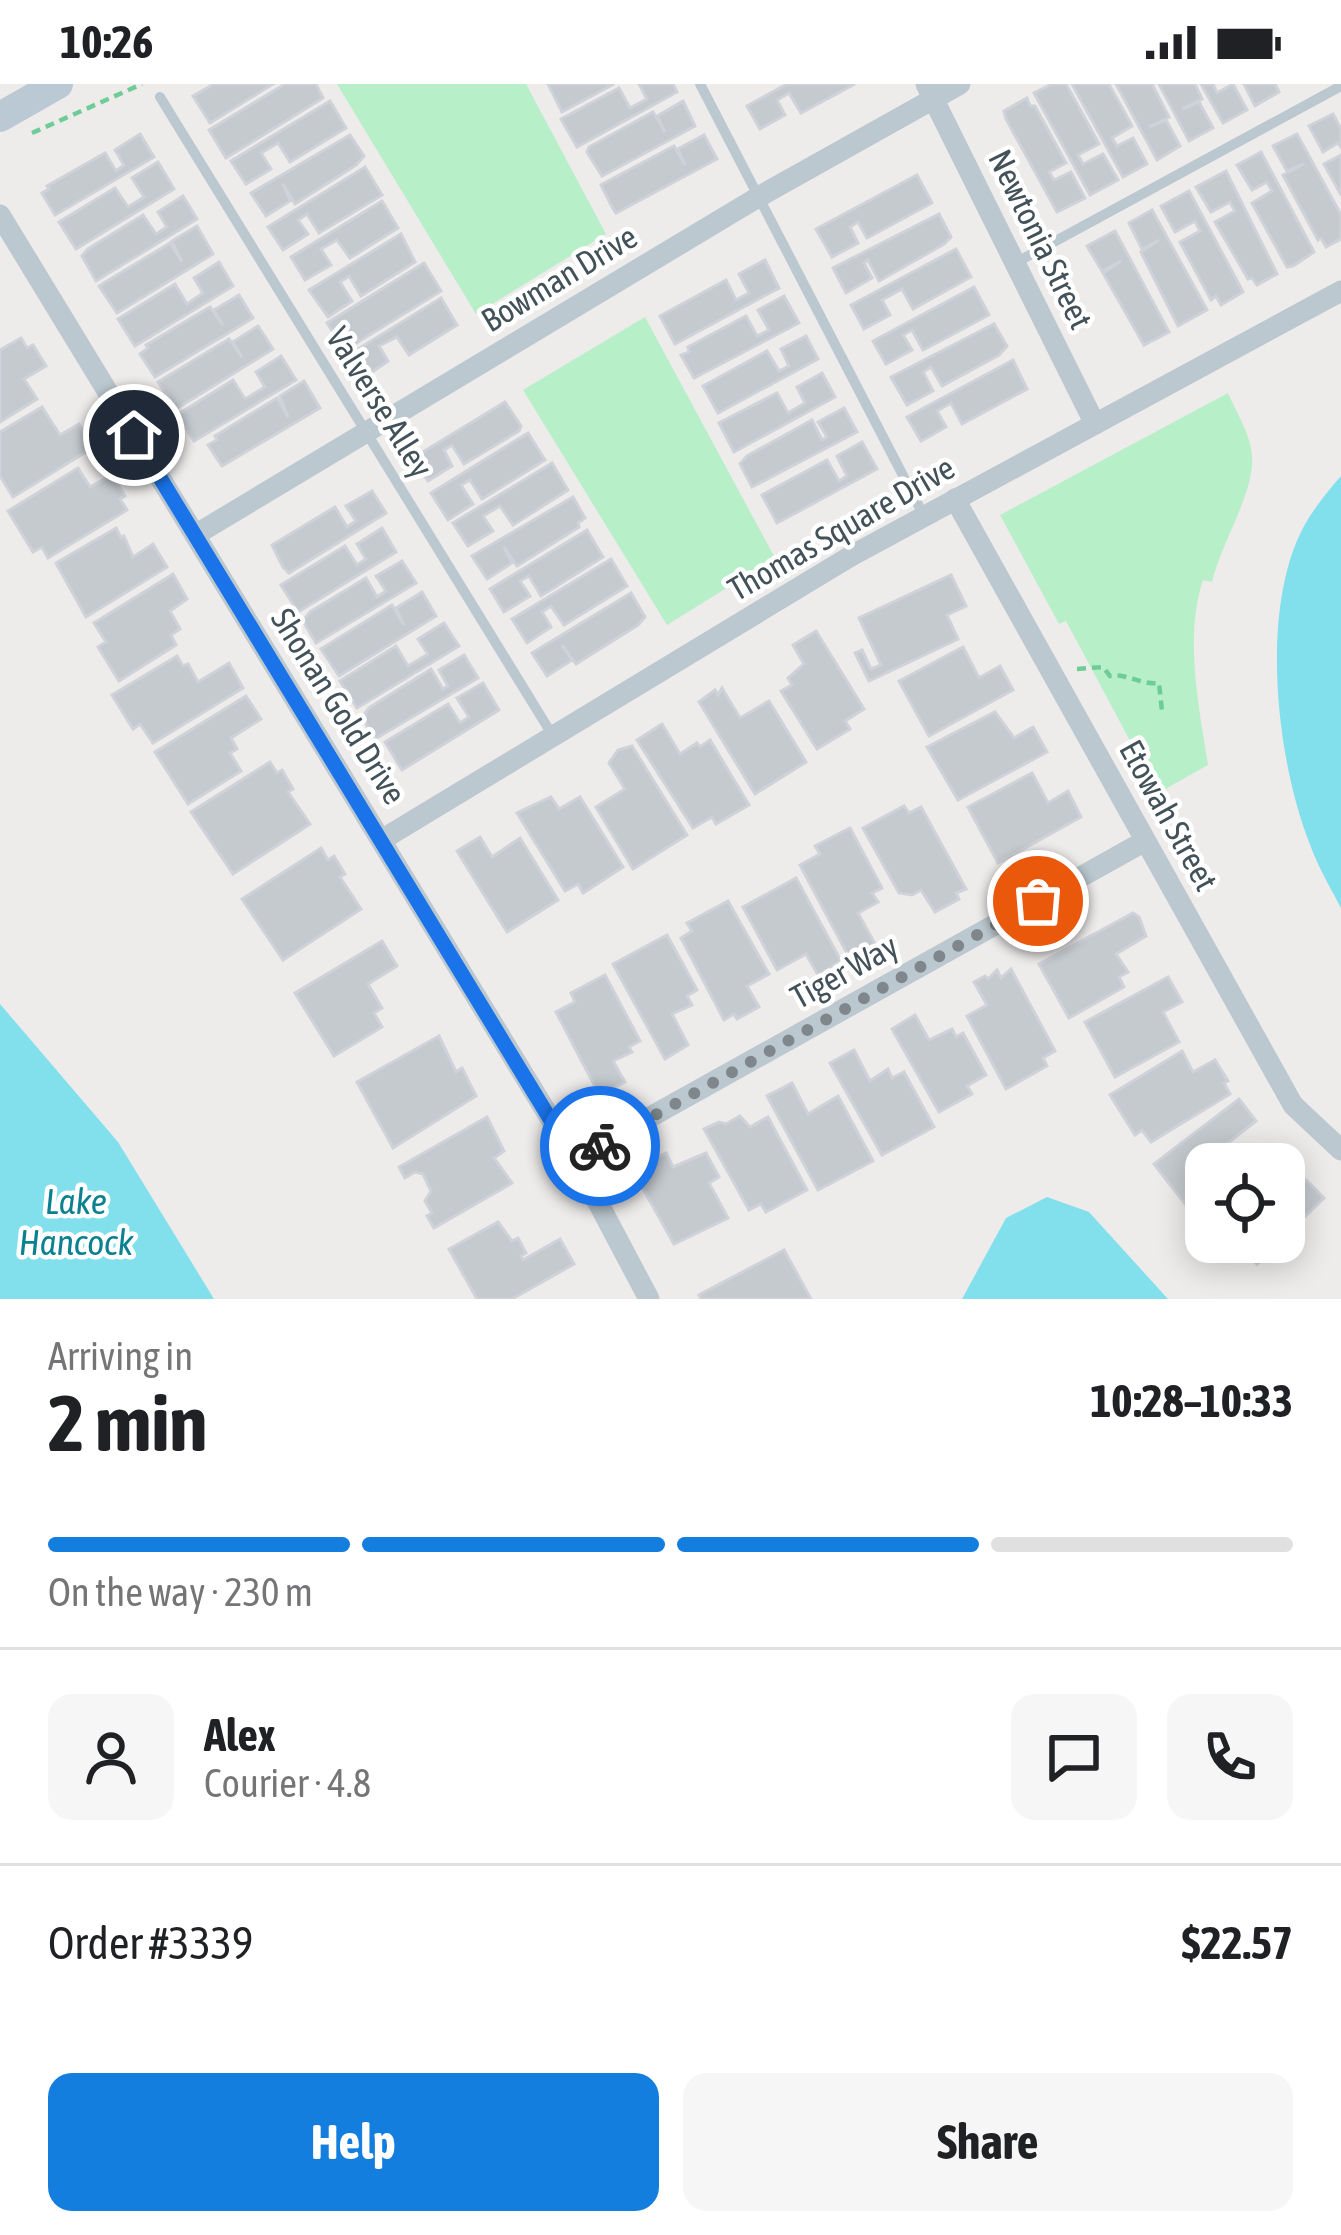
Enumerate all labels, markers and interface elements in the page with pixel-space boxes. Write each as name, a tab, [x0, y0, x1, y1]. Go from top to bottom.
text: 10:26	[60, 16, 154, 68]
street label: Newtonia Street	[981, 143, 1101, 335]
street label: Bowman Drive	[475, 217, 643, 339]
street label: Valverse Alley	[319, 320, 441, 484]
pin	[83, 384, 185, 486]
icon: home	[101, 402, 167, 468]
street label: Thomas Square Drive	[721, 448, 961, 608]
street label: Shonan Gold Drive	[264, 601, 414, 811]
street label: Etowah Street	[1112, 733, 1226, 897]
pin	[987, 850, 1089, 952]
icon: bag	[1005, 868, 1071, 934]
street label: Tiger Way	[784, 926, 904, 1016]
courier	[540, 1086, 660, 1206]
icon: bike	[567, 1113, 633, 1179]
map controls	[1185, 1143, 1305, 1263]
button: locate	[1185, 1143, 1305, 1263]
water label: Lake Hancock	[19, 1180, 134, 1263]
text: Arriving in	[48, 1334, 193, 1378]
text: 10:28–10:33	[1090, 1375, 1293, 1427]
text: 2 min	[48, 1378, 207, 1468]
text: On the way · 230 m	[48, 1570, 313, 1614]
button: person	[48, 1694, 174, 1820]
button: chat	[1011, 1694, 1137, 1820]
button: phone	[1167, 1694, 1293, 1820]
text: Alex	[204, 1709, 276, 1761]
text: Courier · 4.8	[204, 1761, 371, 1805]
text: Order #3339	[48, 1917, 253, 1969]
text: $22.57	[1181, 1917, 1293, 1969]
button: Help	[48, 2073, 659, 2211]
button: Share	[683, 2073, 1293, 2211]

